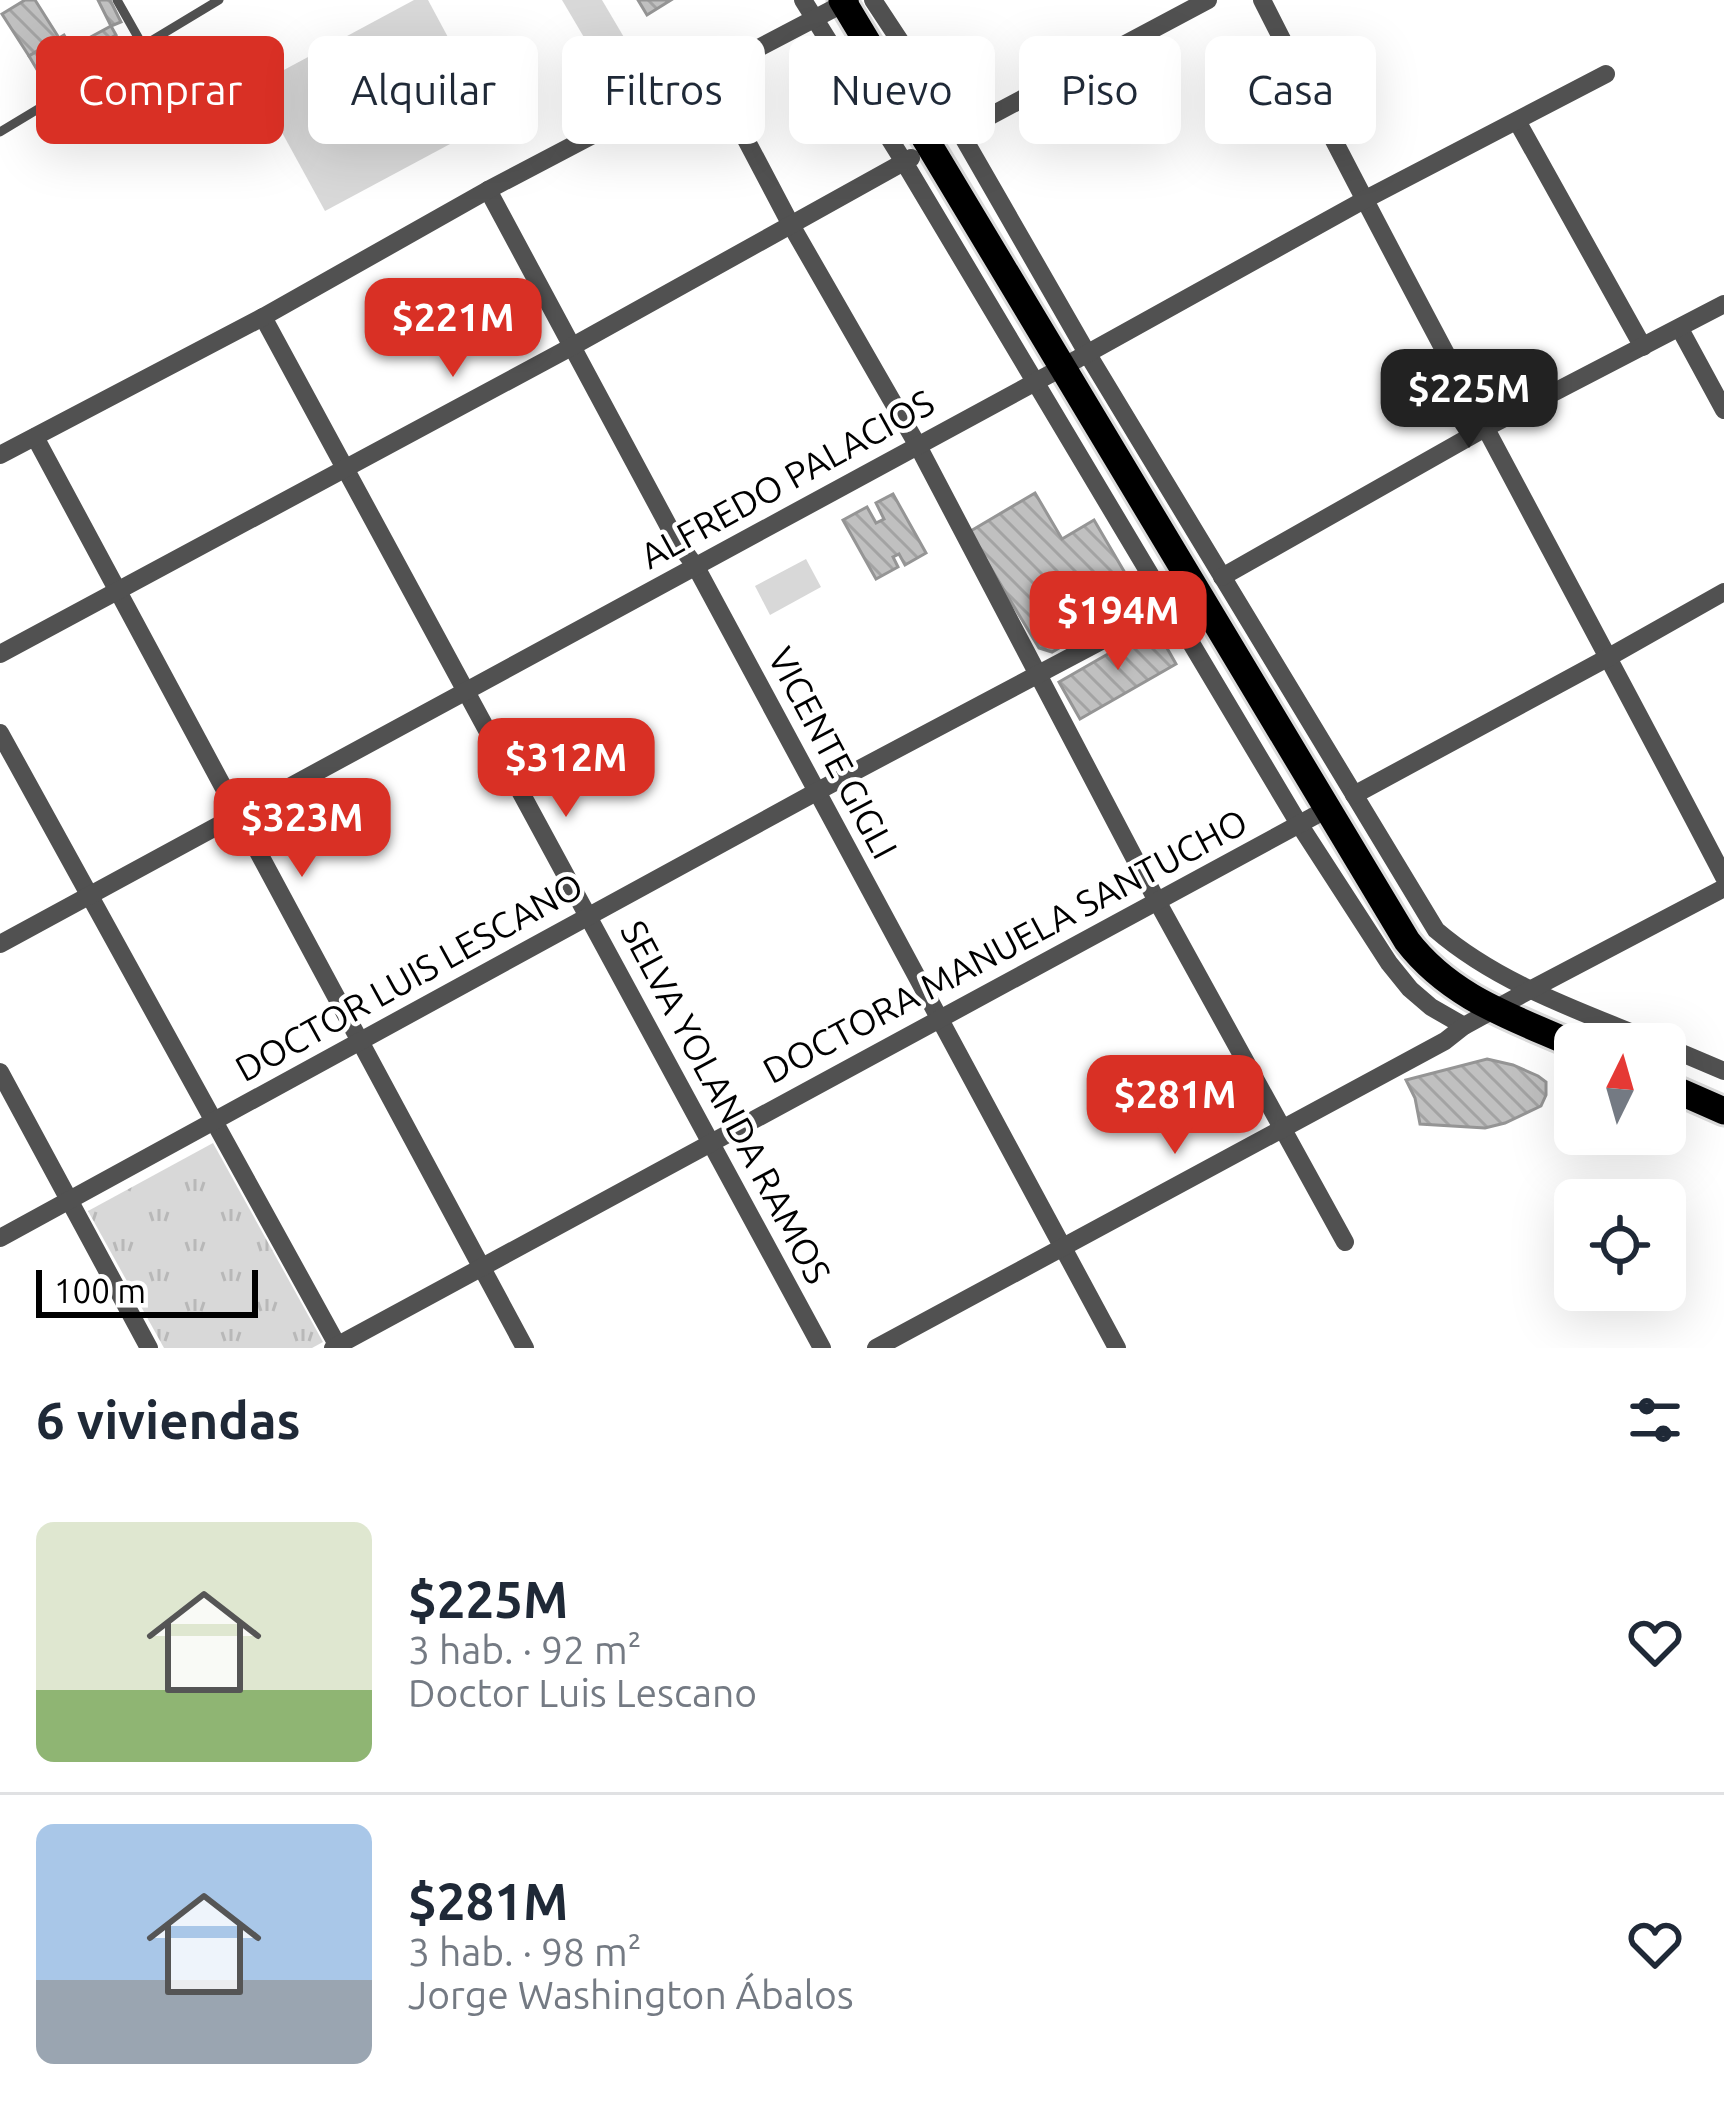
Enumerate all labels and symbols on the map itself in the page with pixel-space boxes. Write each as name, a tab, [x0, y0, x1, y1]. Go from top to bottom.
pin: $221M	[369, 278, 537, 380]
pin: $225M	[1385, 349, 1553, 451]
street label: ALFREDO PALACIOS	[633, 381, 940, 576]
pin: $194M	[1034, 571, 1202, 673]
street label: VICENTE GIGLI	[761, 640, 906, 865]
pin: $312M	[482, 718, 650, 820]
pin: $323M	[218, 778, 386, 880]
street label: DOCTORA MANUELA SANTUCHO	[756, 800, 1254, 1091]
street label: DOCTOR LUIS LESCANO	[228, 864, 589, 1089]
street label: SELVA YOLANDA RAMOS	[613, 914, 840, 1290]
north arrow	[1554, 1023, 1686, 1155]
pin: $281M	[1091, 1055, 1259, 1157]
scale bar	[36, 1264, 258, 1317]

